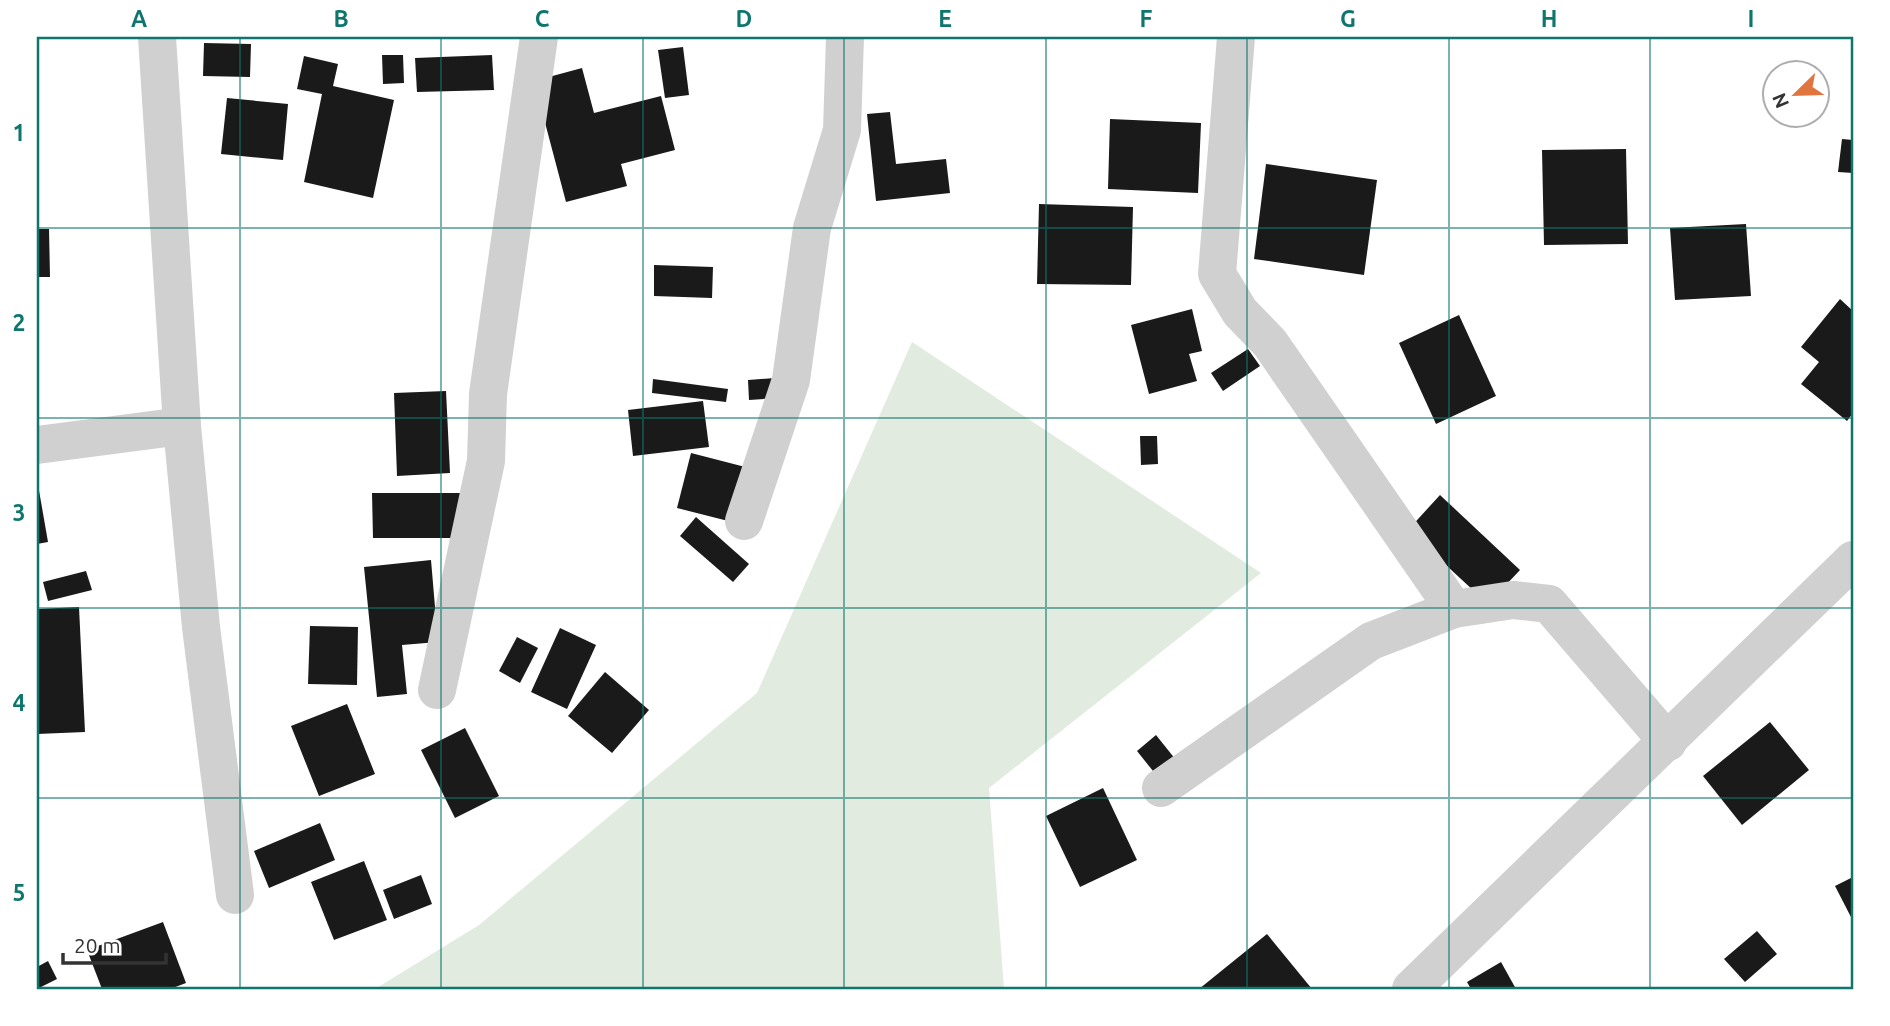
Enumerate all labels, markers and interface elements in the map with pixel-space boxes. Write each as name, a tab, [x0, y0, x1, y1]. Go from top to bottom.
text: A	[131, 6, 147, 31]
text: B	[333, 6, 349, 31]
text: C	[535, 6, 550, 31]
text: D	[736, 6, 752, 31]
text: E	[938, 6, 952, 31]
text: F	[1140, 6, 1153, 31]
text: G	[1340, 6, 1356, 31]
text: H	[1541, 6, 1557, 31]
text: I	[1748, 6, 1754, 31]
north arrow	[1760, 60, 1830, 130]
text: N	[1767, 90, 1793, 111]
text: 1	[13, 120, 25, 145]
text: 2	[13, 310, 25, 335]
text: 3	[13, 500, 25, 525]
text: 4	[13, 690, 26, 715]
text: 5	[13, 880, 25, 905]
scale bar	[63, 921, 166, 965]
text: 20 m	[74, 933, 121, 957]

